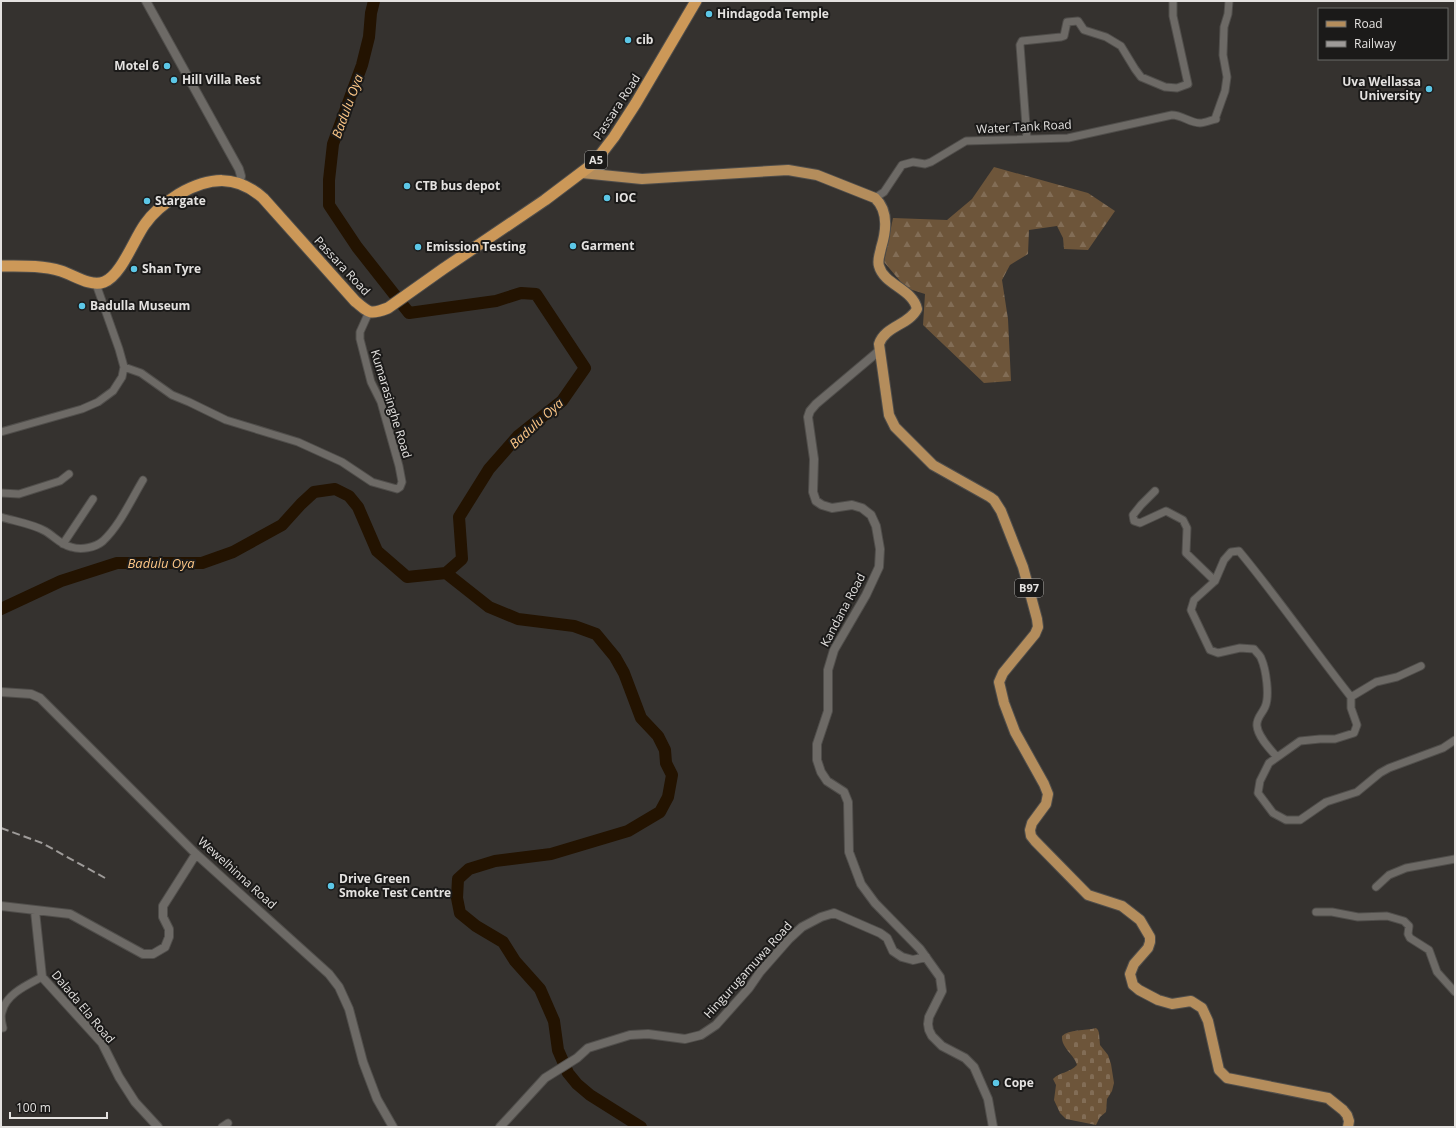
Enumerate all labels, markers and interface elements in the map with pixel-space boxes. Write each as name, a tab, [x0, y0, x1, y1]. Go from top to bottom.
place label: Hindagoda Temple	[717, 5, 829, 22]
legend	[1318, 8, 1448, 60]
marker: Hindagoda Temple	[704, 9, 714, 19]
text: Road	[1354, 15, 1383, 32]
place label: cib	[636, 31, 654, 48]
marker: cib	[623, 35, 633, 45]
text: Railway	[1354, 35, 1397, 52]
place label: Motel 6	[114, 57, 159, 74]
marker: Motel 6	[162, 61, 172, 71]
place label: Hill Villa Rest	[182, 71, 261, 88]
water label: Badulu Oya	[327, 71, 367, 141]
street label: Passara Road	[589, 71, 644, 143]
place label: Uva Wellassa University	[1342, 73, 1421, 104]
marker: Hill Villa Rest	[169, 75, 179, 85]
marker: Uva Wellassa University	[1424, 84, 1434, 94]
street label: Water Tank Road	[976, 116, 1072, 137]
road number: A5	[585, 151, 607, 169]
place label: CTB bus depot	[415, 177, 500, 194]
marker: CTB bus depot	[402, 181, 412, 191]
place label: IOC	[615, 189, 637, 206]
place label: Stargate	[155, 192, 206, 209]
marker: IOC	[602, 193, 612, 203]
marker: Stargate	[142, 196, 152, 206]
street label: Passara Road	[310, 232, 374, 299]
place label: Garment	[581, 237, 634, 254]
place label: Emission Testing	[426, 238, 526, 255]
marker: Garment	[568, 241, 578, 251]
marker: Emission Testing	[413, 242, 423, 252]
place label: Shan Tyre	[142, 260, 201, 277]
marker: Shan Tyre	[129, 264, 139, 274]
place label: Badulla Museum	[90, 297, 190, 314]
marker: Badulla Museum	[77, 301, 87, 311]
street label: Kumarasinghe Road	[367, 348, 416, 460]
water label: Badulu Oya	[505, 393, 567, 452]
water label: Badulu Oya	[127, 554, 195, 572]
street label: Kandana Road	[816, 570, 869, 650]
road number: B97	[1015, 579, 1043, 597]
street label: Wewelhinna Road	[194, 833, 280, 913]
place label: Drive Green Smoke Test Centre	[339, 870, 451, 901]
marker: Drive Green Smoke Test Centre	[326, 881, 336, 891]
street label: Hingurugamuwa Road	[700, 918, 796, 1022]
street label: Dalada Ela Road	[48, 967, 119, 1047]
place label: Cope	[1004, 1074, 1034, 1091]
marker: Cope	[991, 1078, 1001, 1088]
scale bar	[10, 1094, 107, 1120]
text: 100 m	[16, 1099, 51, 1116]

